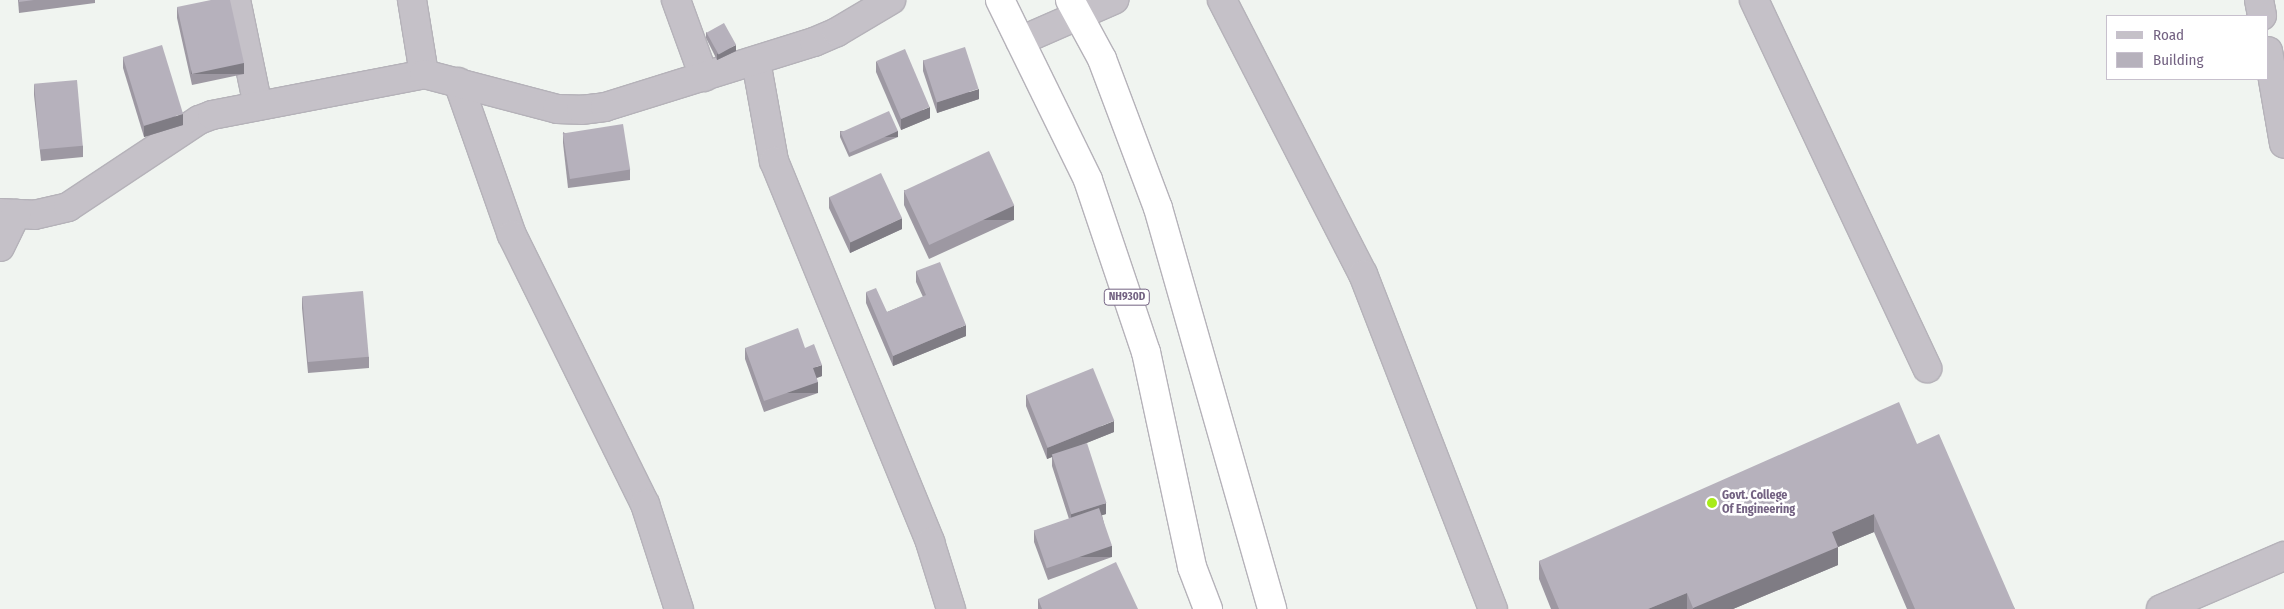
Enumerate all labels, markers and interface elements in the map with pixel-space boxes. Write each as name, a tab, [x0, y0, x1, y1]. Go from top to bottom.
legend	[2106, 15, 2269, 80]
text: Road	[2153, 26, 2184, 44]
text: Building	[2153, 51, 2204, 69]
road number: NH930D	[1103, 288, 1151, 306]
place label: Govt. College Of Engineering	[1722, 489, 1795, 517]
marker: Govt. College Of Engineering	[1706, 497, 1718, 509]

